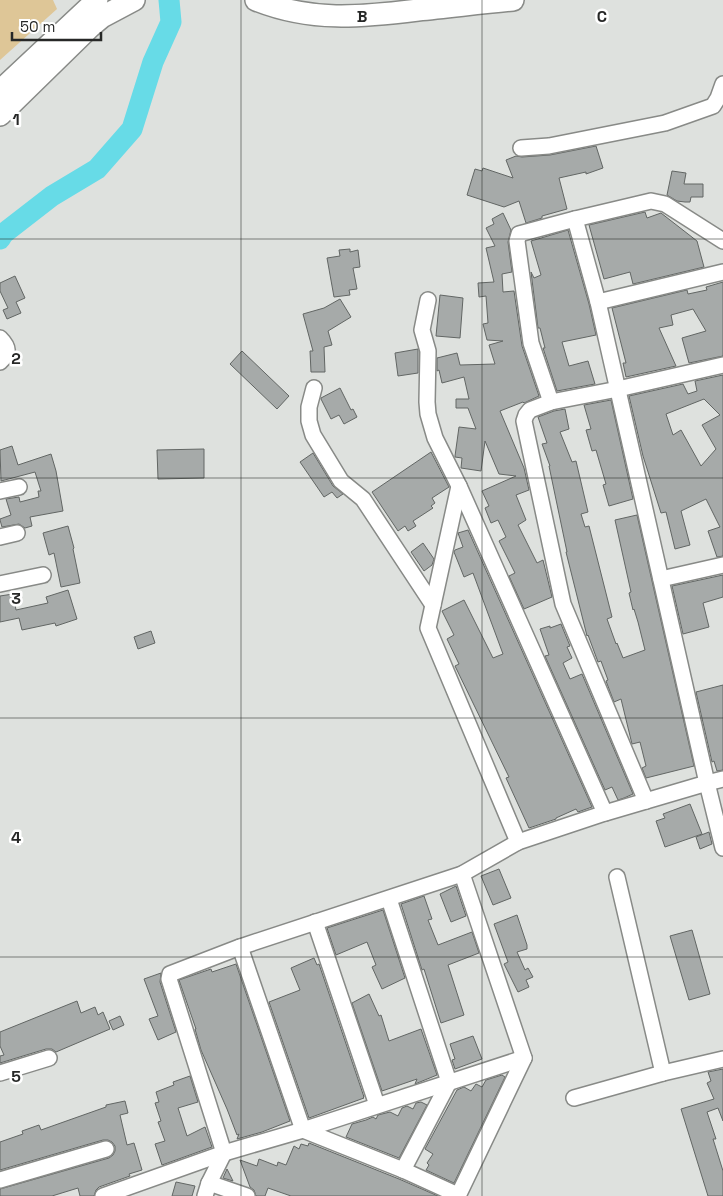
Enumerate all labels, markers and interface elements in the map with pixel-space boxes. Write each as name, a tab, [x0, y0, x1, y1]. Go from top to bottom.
text: B	[357, 6, 367, 27]
text: C	[597, 6, 607, 27]
scale bar	[12, 10, 101, 42]
text: 50 m	[20, 17, 55, 36]
text: 1	[12, 109, 20, 130]
text: 2	[11, 348, 21, 369]
text: 3	[11, 588, 21, 609]
text: 4	[11, 827, 21, 848]
text: 5	[11, 1066, 21, 1087]

